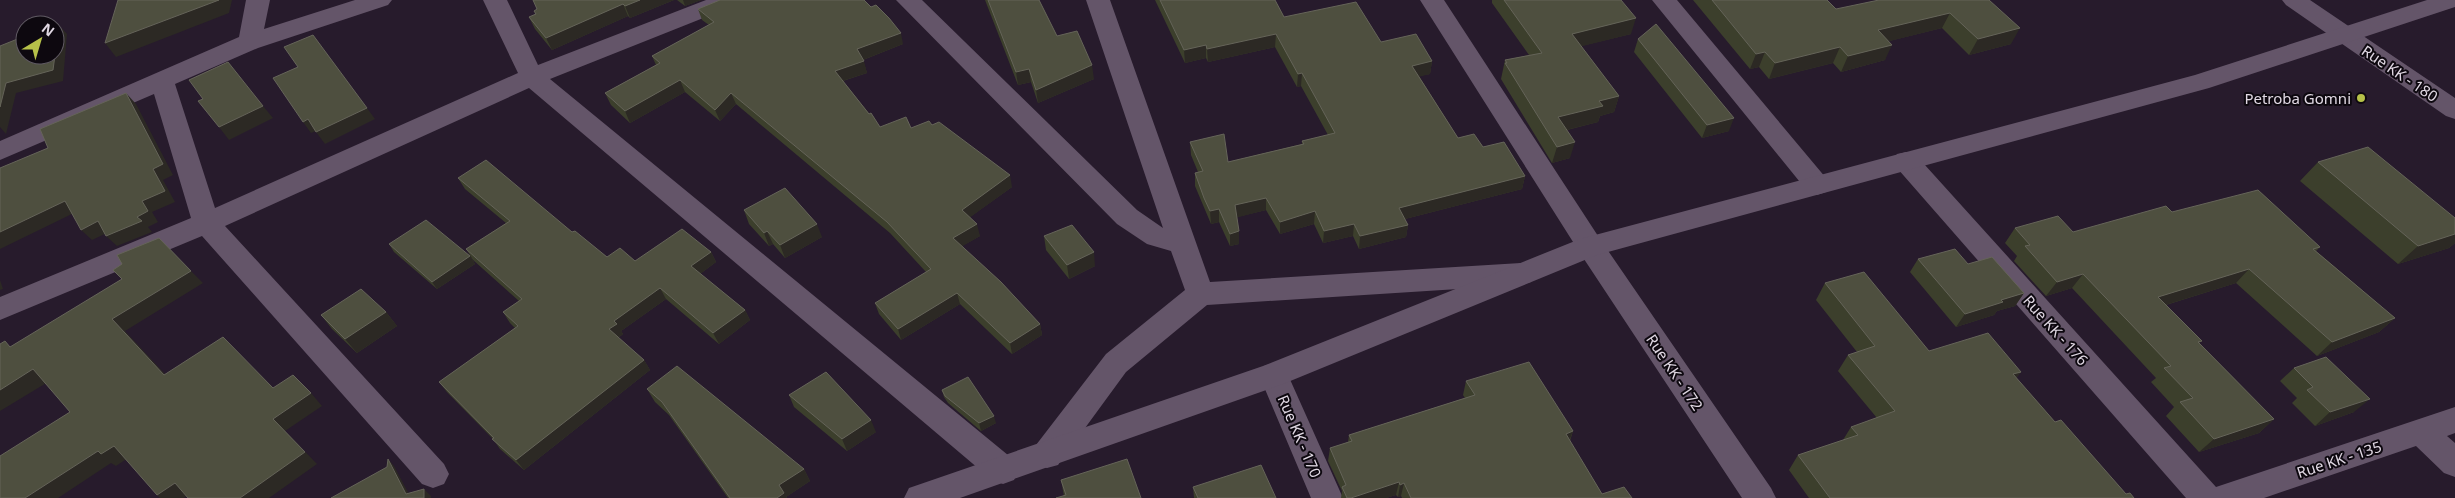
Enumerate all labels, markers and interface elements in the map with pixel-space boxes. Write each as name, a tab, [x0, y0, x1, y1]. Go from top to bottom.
north arrow	[15, 15, 65, 65]
text: N	[38, 18, 59, 40]
street label: Rue KK - 180	[2358, 40, 2442, 106]
place label: Petroba Gomni	[2244, 88, 2351, 108]
marker: Petroba Gomni	[2355, 92, 2367, 104]
street label: Rue KK - 176	[2019, 291, 2093, 369]
street label: Rue KK - 172	[1642, 330, 1708, 414]
street label: Rue KK - 170	[1274, 392, 1326, 480]
street label: Rue KK - 135	[2294, 436, 2384, 482]

